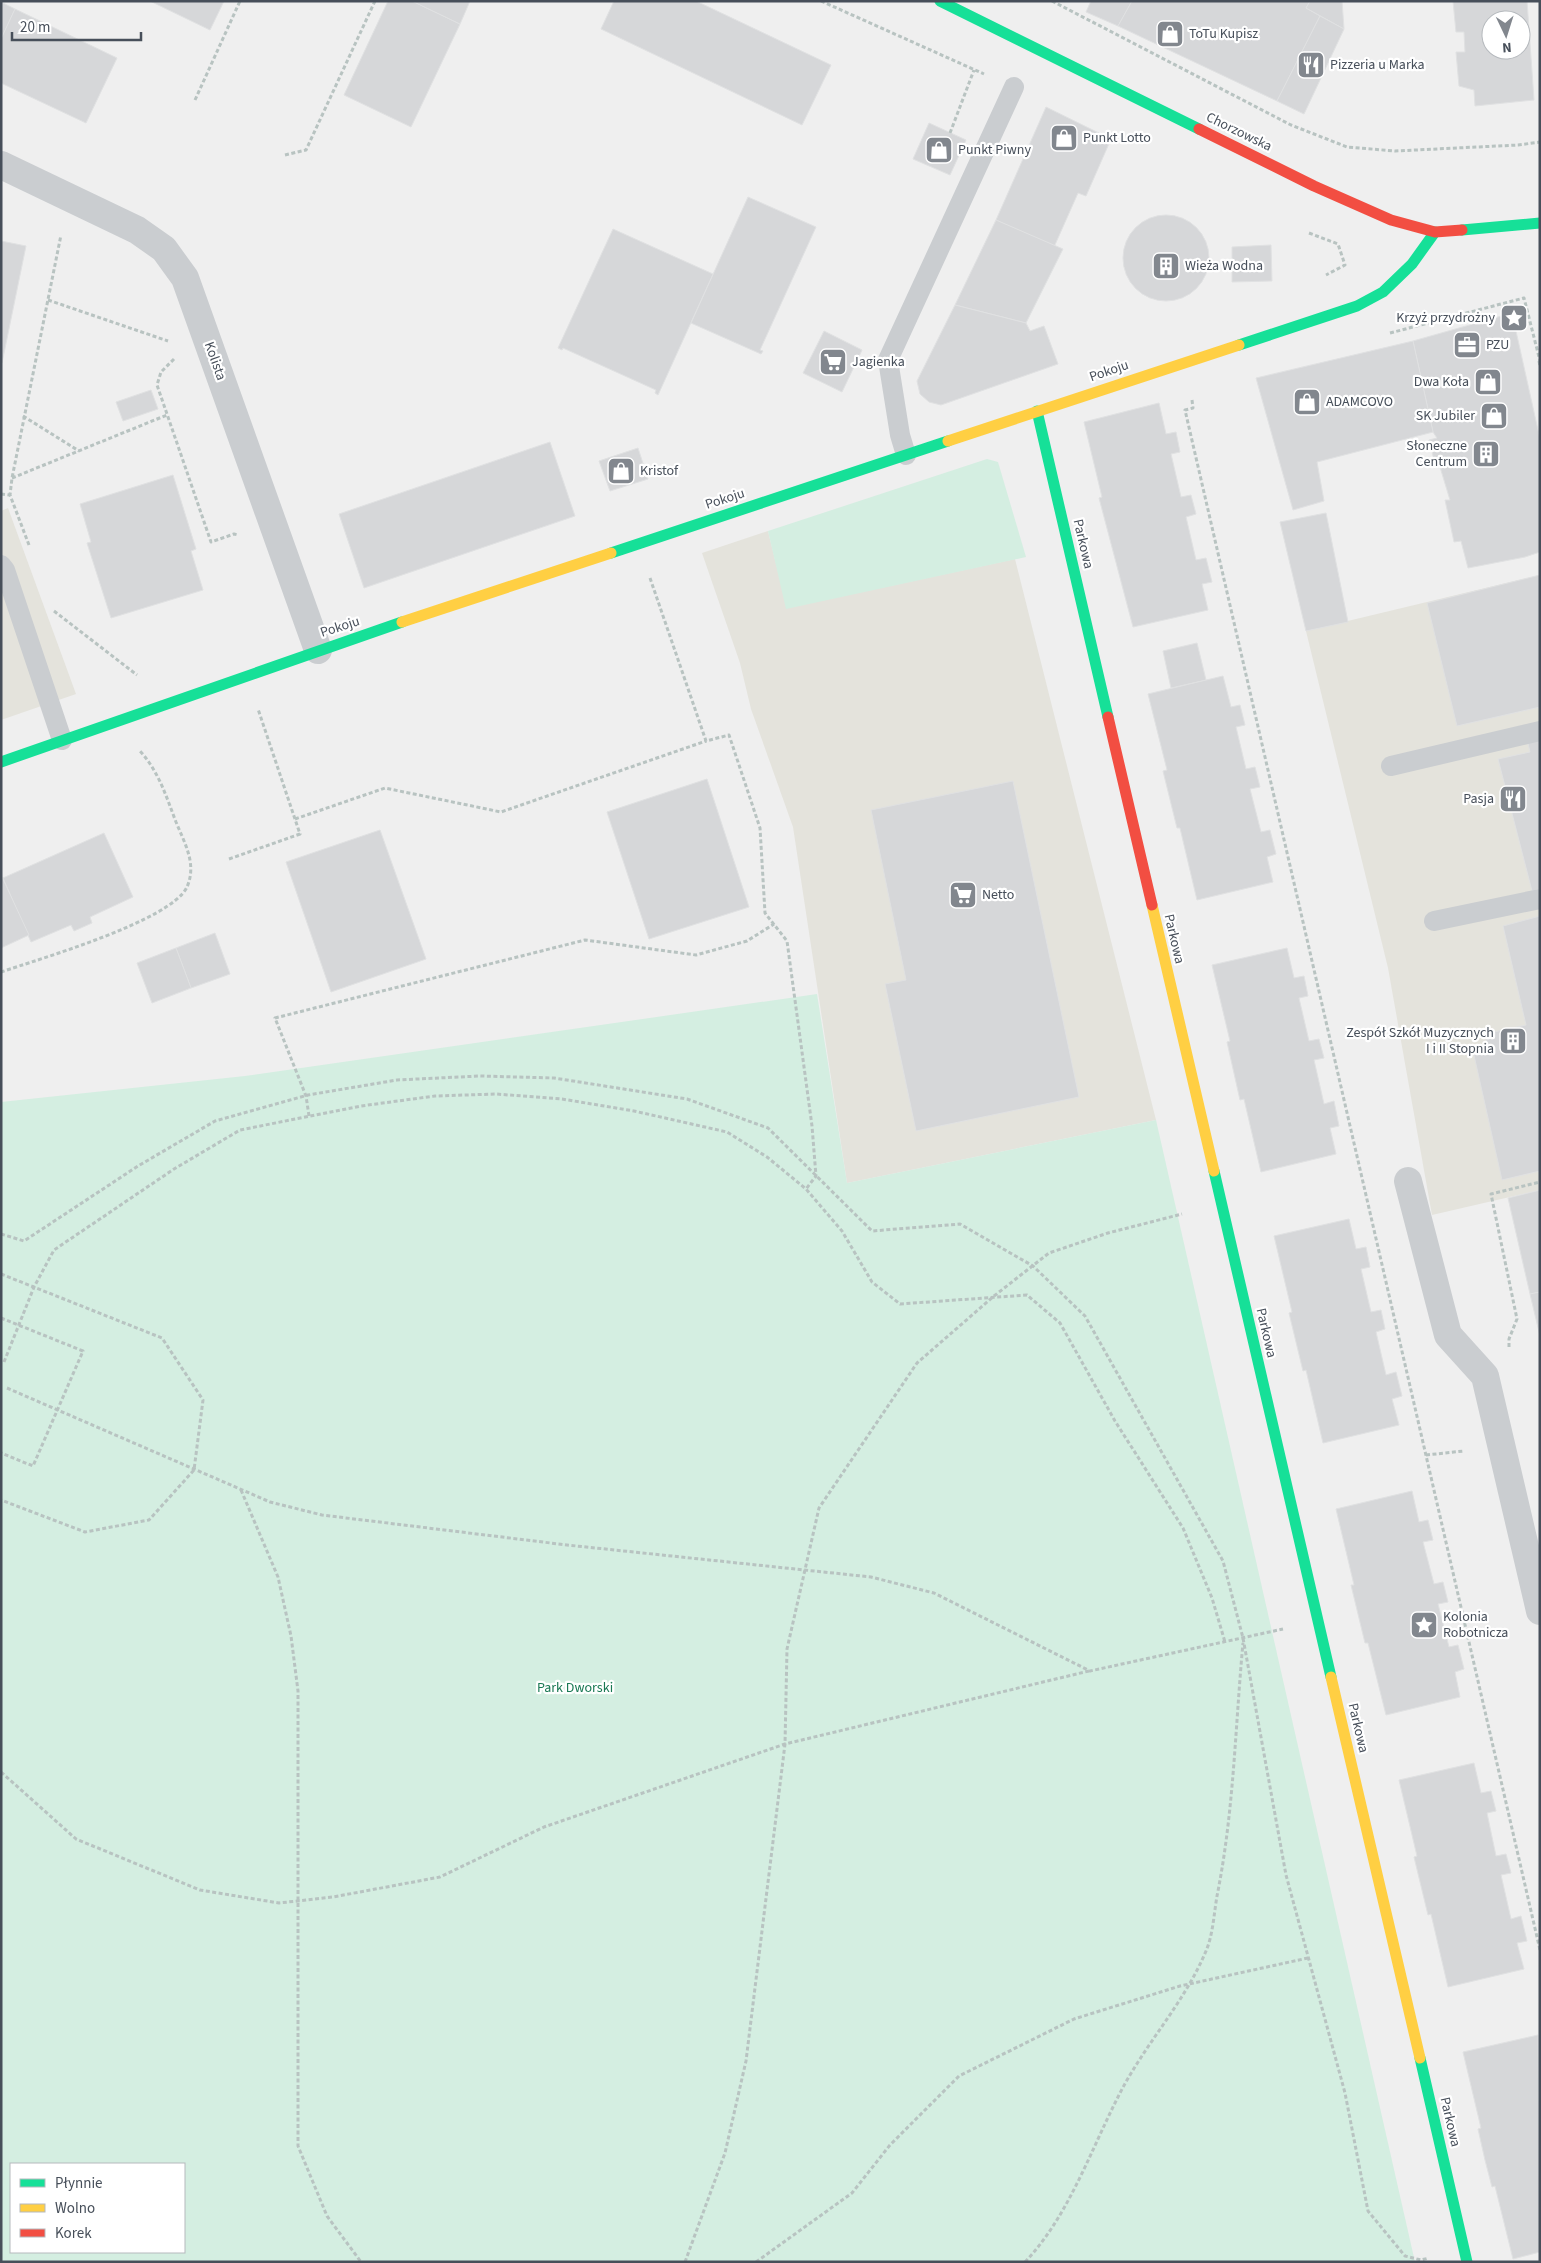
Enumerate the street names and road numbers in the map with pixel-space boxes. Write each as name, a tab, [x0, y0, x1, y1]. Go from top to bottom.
street label: Chorzowska	[1203, 107, 1275, 157]
street label: Kolista	[199, 339, 231, 383]
street label: Pokoju	[1087, 355, 1131, 387]
street label: Pokoju	[703, 483, 747, 515]
street label: Parkowa	[1068, 517, 1098, 571]
street label: Pokoju	[318, 611, 362, 643]
street label: Parkowa	[1159, 912, 1189, 966]
street label: Parkowa	[1251, 1306, 1281, 1360]
street label: Parkowa	[1343, 1701, 1373, 1755]
street label: Parkowa	[1435, 2095, 1465, 2149]

